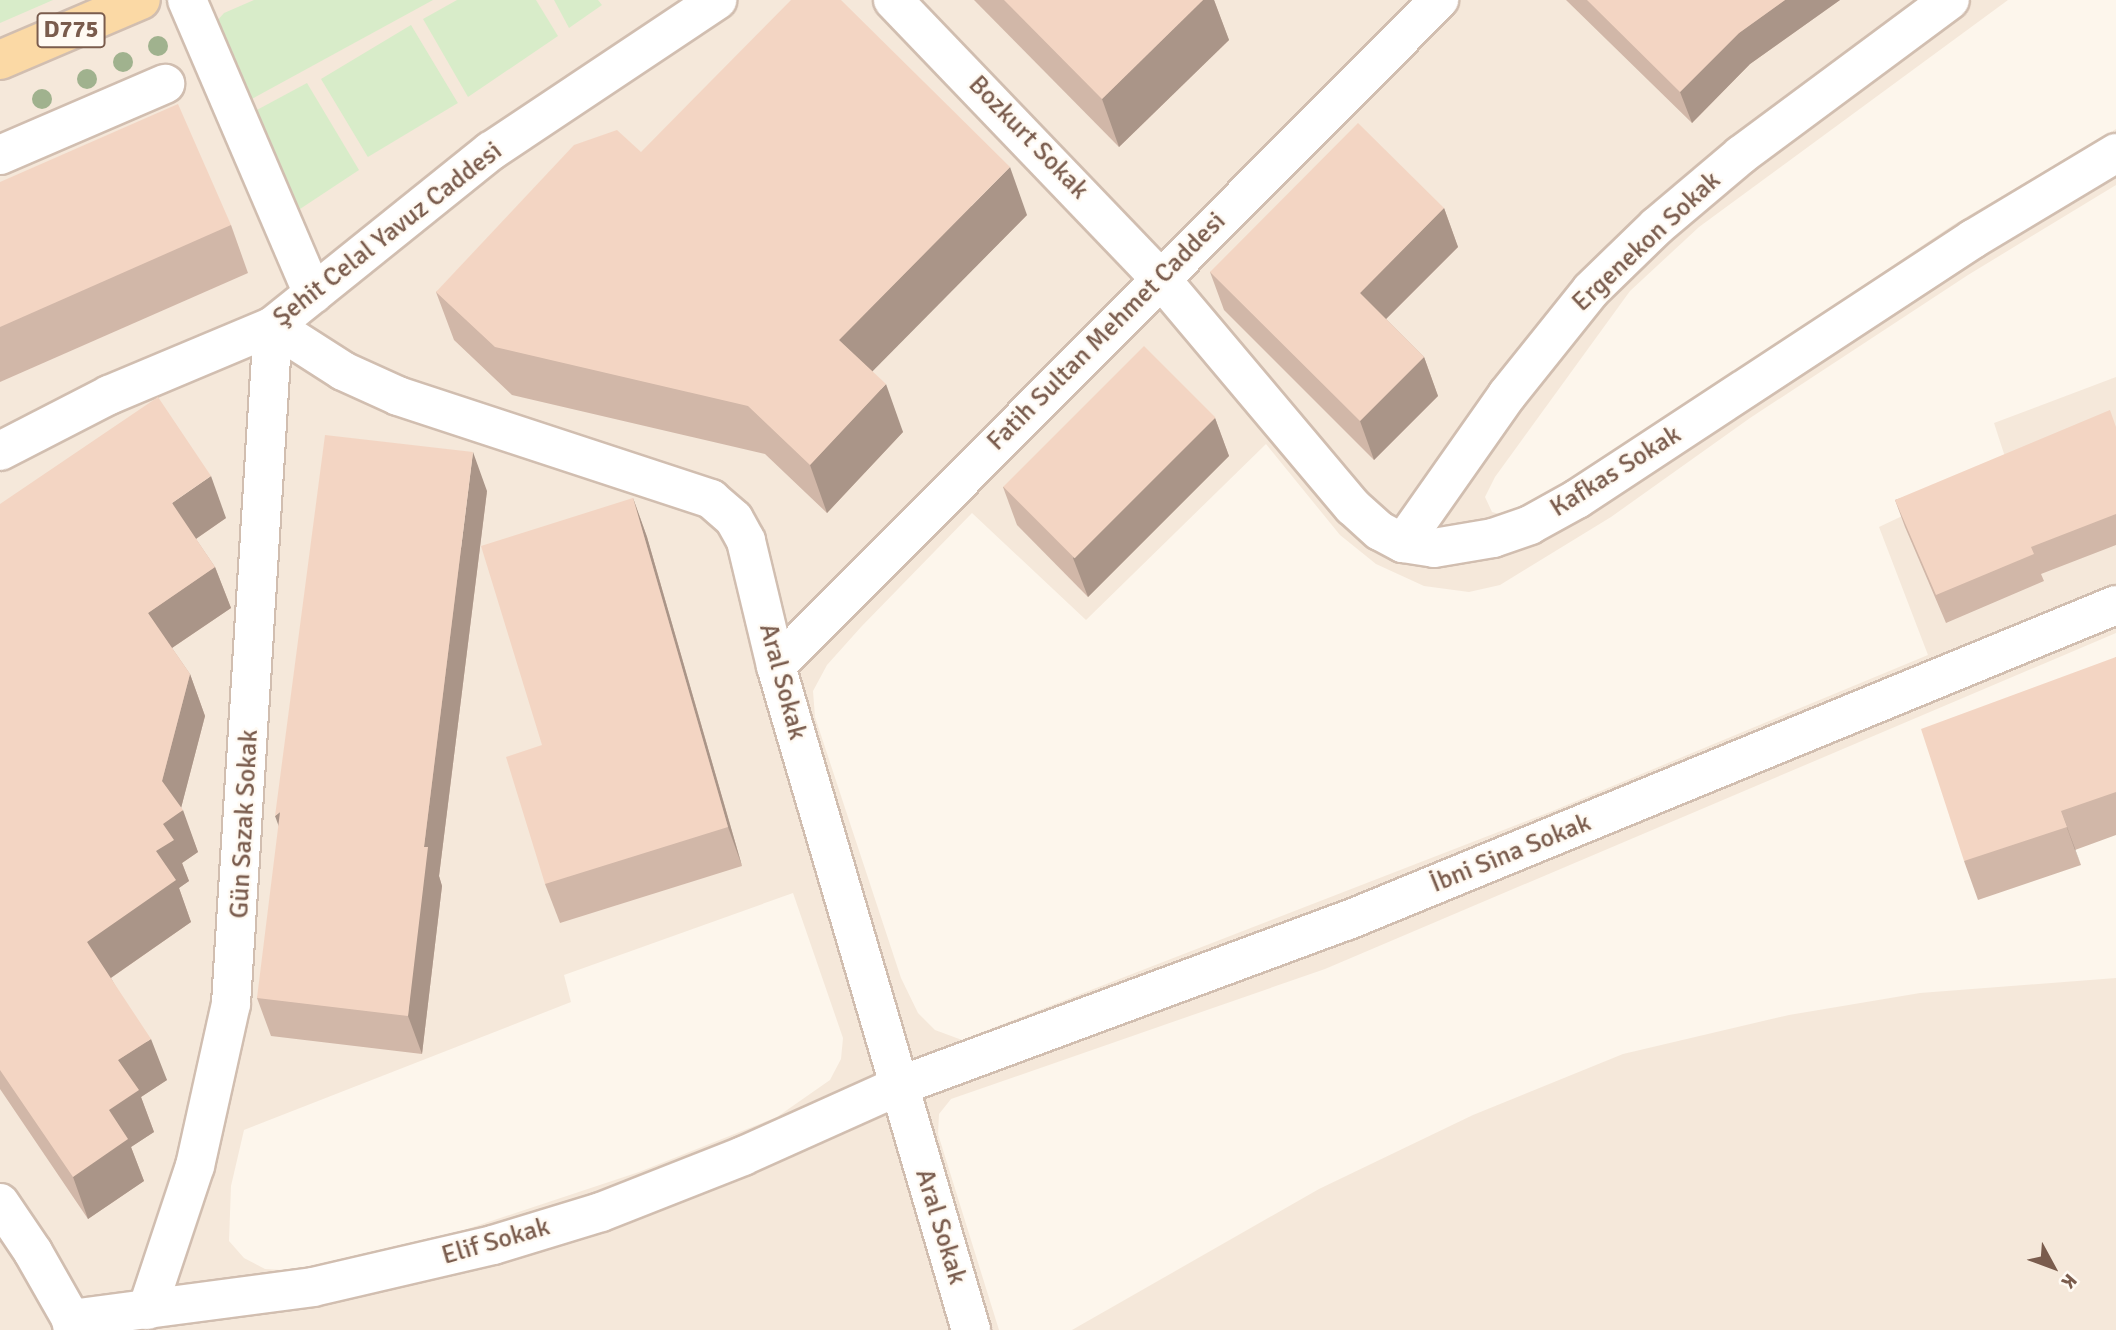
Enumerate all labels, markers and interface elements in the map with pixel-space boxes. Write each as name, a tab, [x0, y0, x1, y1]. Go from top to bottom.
road number: D775	[36, 10, 106, 50]
street label: Bozkurt Sokak	[961, 70, 1095, 206]
street label: Şehit Celal Yavuz Caddesi	[267, 136, 509, 334]
street label: Ergenekon Sokak	[1566, 165, 1728, 319]
street label: Fatih Sultan Mehmet Caddesi	[981, 206, 1233, 458]
street label: Kafkas Sokak	[1545, 420, 1687, 524]
street label: Aral Sokak	[752, 620, 812, 744]
street label: Gün Sazak Sokak	[224, 729, 266, 919]
street label: İbni Sina Sokak	[1426, 808, 1596, 900]
street label: Aral Sokak	[908, 1166, 972, 1288]
street label: Elif Sokak	[438, 1212, 554, 1272]
north arrow	[2018, 1232, 2088, 1302]
text: K	[2056, 1268, 2082, 1293]

